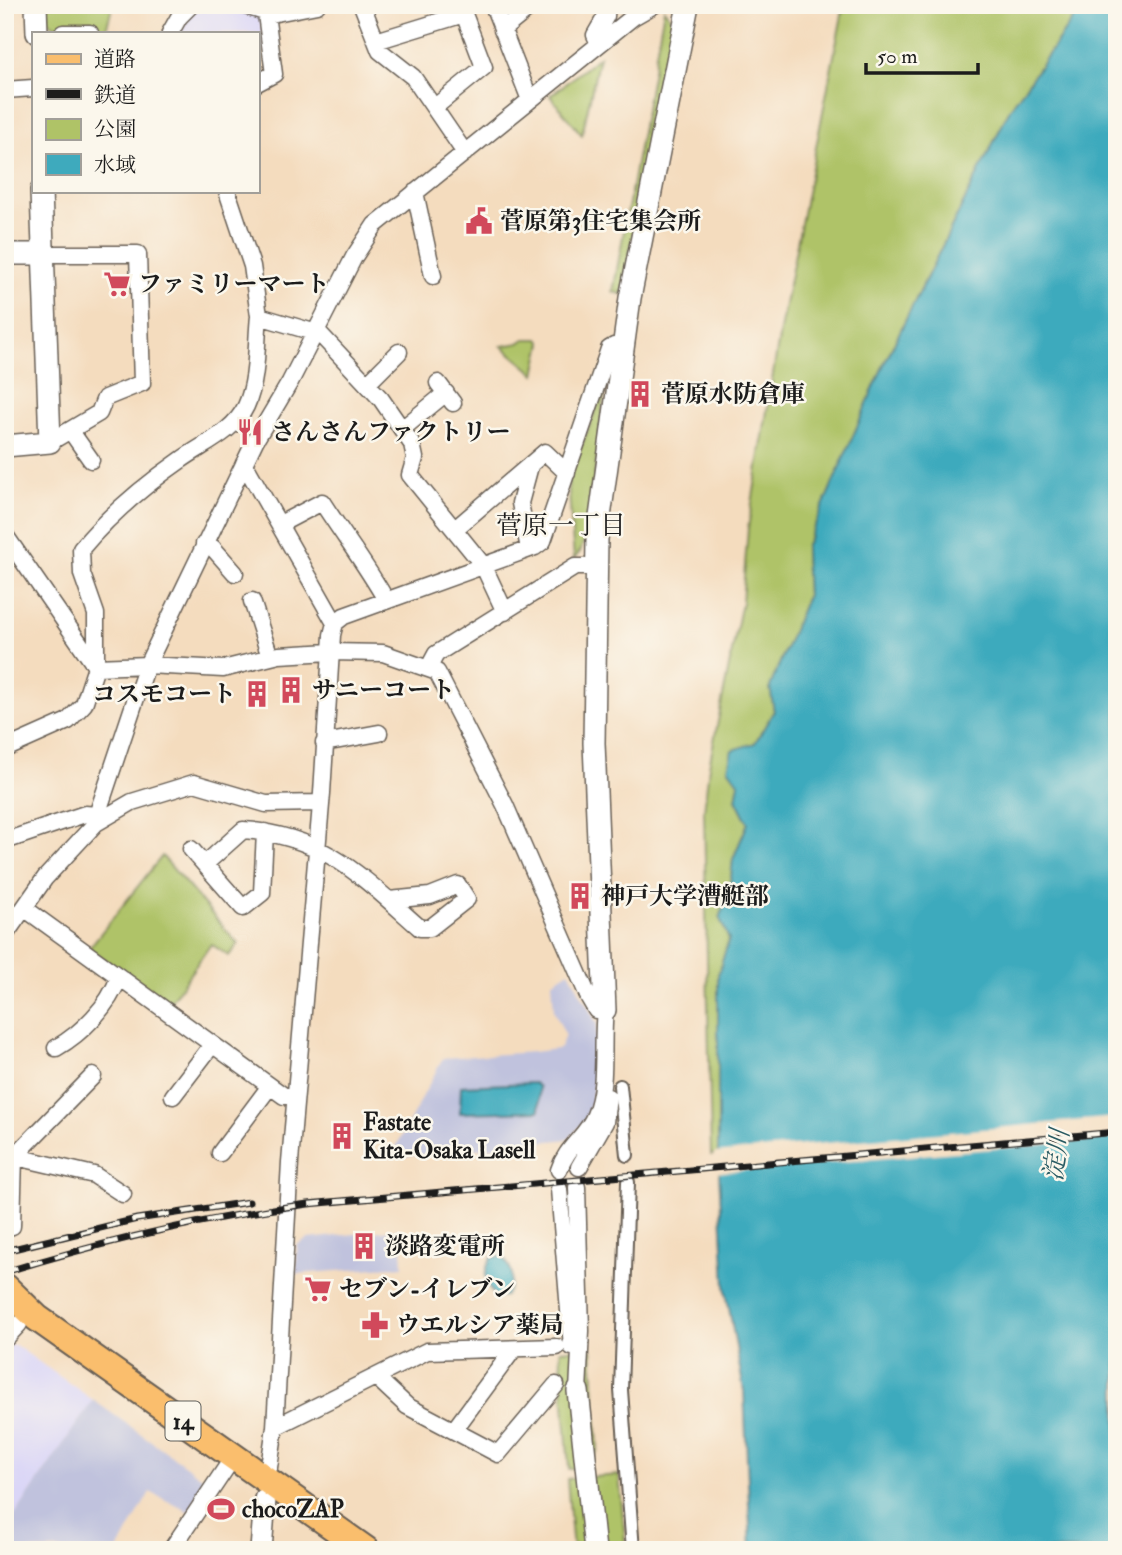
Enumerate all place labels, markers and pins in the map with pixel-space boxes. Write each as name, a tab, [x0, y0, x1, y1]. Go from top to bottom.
public building icon: 菅原第3住宅集会所	[464, 206, 494, 236]
place label: 菅原第3住宅集会所	[500, 206, 701, 237]
supermarket icon: ファミリーマート	[102, 269, 132, 299]
place label: ファミリーマート	[138, 269, 330, 300]
building icon: 菅原水防倉庫	[625, 379, 655, 409]
place label: 菅原水防倉庫	[661, 379, 805, 410]
restaurant icon: さんさんファクトリー	[235, 417, 265, 447]
place label: さんさんファクトリー	[271, 417, 511, 448]
building icon: サニーコート	[276, 675, 306, 705]
place label: サニーコート	[312, 675, 455, 706]
place label: コスモコート	[92, 679, 236, 710]
building icon: コスモコート	[242, 679, 272, 709]
building icon: 神戸大学漕艇部	[565, 881, 595, 911]
place label: 神戸大学漕艇部	[601, 881, 769, 912]
place label: Fastate Kita-Osaka Lasell	[363, 1107, 536, 1166]
building icon: Fastate Kita-Osaka Lasell	[327, 1121, 357, 1151]
building icon: 淡路変電所	[349, 1231, 379, 1261]
place label: 淡路変電所	[385, 1231, 505, 1262]
supermarket icon: セブン-イレブン	[303, 1274, 333, 1304]
place label: セブン-イレブン	[339, 1274, 515, 1305]
pharmacy icon: ウエルシア薬局	[360, 1310, 390, 1340]
place label: ウエルシア薬局	[396, 1310, 563, 1341]
sports icon: chocoZAP	[206, 1494, 236, 1524]
place label: chocoZAP	[242, 1494, 344, 1525]

